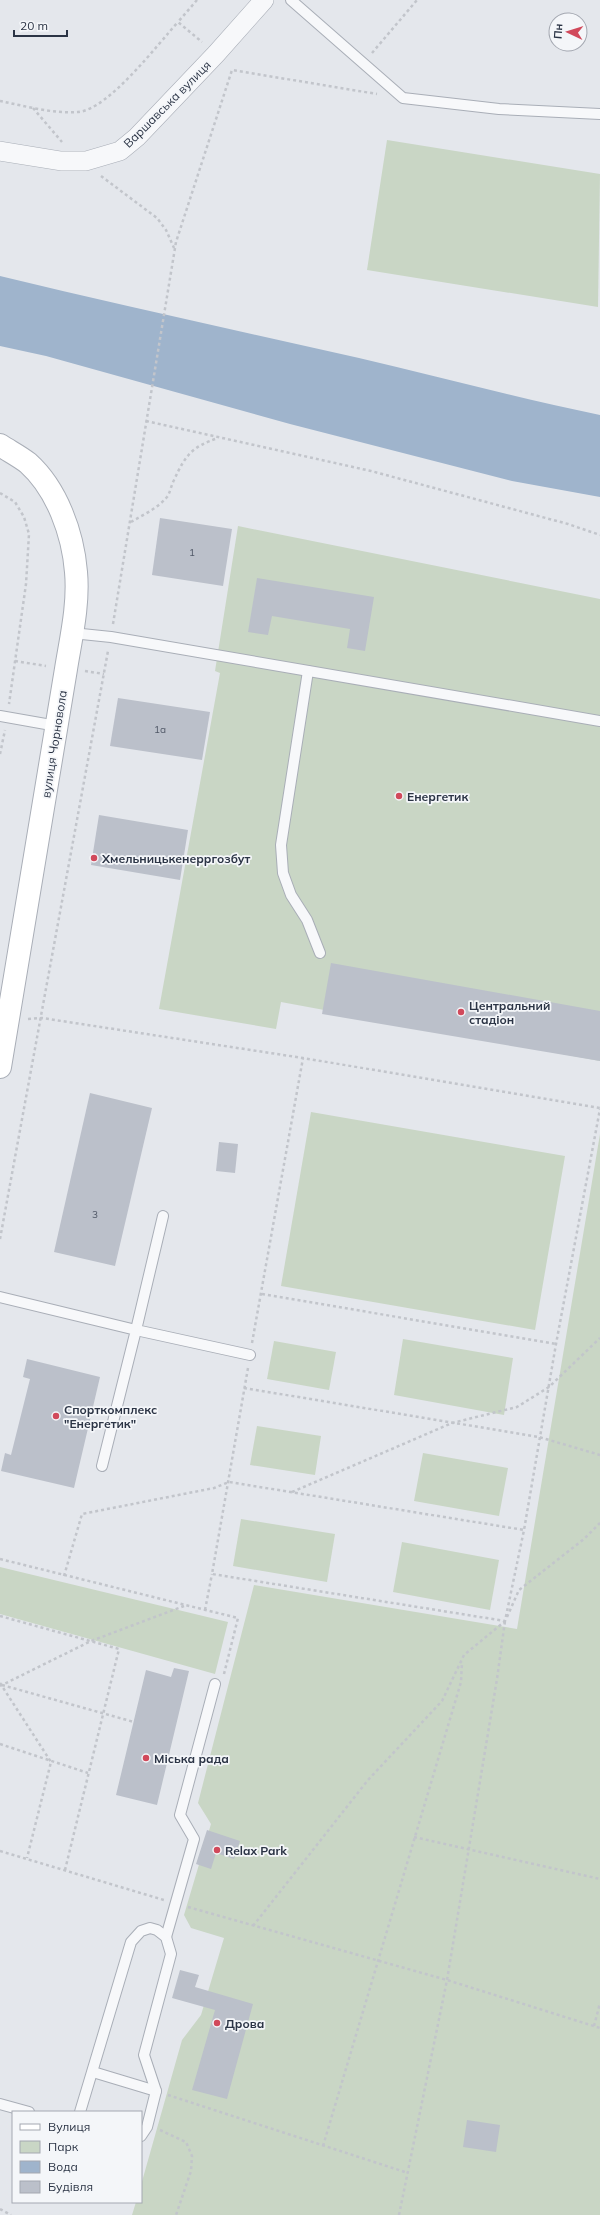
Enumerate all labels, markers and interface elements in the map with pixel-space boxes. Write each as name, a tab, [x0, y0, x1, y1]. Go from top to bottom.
scale bar	[14, 12, 67, 38]
north arrow	[548, 12, 588, 52]
text: 20 m	[20, 18, 48, 33]
text: Пн	[551, 23, 566, 39]
street label: Варшавська вулиця	[120, 57, 214, 151]
house number: 1	[189, 546, 195, 559]
street label: вулиця Чорновола	[38, 689, 70, 799]
house number: 1а	[154, 723, 166, 736]
place label: Енергетик	[407, 789, 468, 804]
marker: Енергетик	[394, 791, 404, 801]
place label: Хмельницькенерргозбут	[101, 851, 251, 866]
marker: Хмельницькенерргозбут	[89, 853, 99, 863]
place label: Центральний стадіон	[469, 998, 550, 1027]
marker: Центральний стадіон	[456, 1007, 466, 1017]
house number: 3	[92, 1208, 98, 1221]
place label: Спорткомплекс "Енергетик"	[64, 1402, 157, 1431]
marker: Спорткомплекс "Енергетик"	[51, 1411, 61, 1421]
place label: Міська рада	[154, 1751, 229, 1766]
marker: Міська рада	[141, 1753, 151, 1763]
place label: Relax Park	[225, 1843, 287, 1858]
marker: Relax Park	[212, 1845, 222, 1855]
place label: Дрова	[225, 2016, 264, 2031]
marker: Дрова	[212, 2018, 222, 2028]
legend	[12, 2111, 142, 2203]
text: Вулиця	[48, 2119, 90, 2134]
text: Парк	[48, 2139, 79, 2154]
text: Вода	[48, 2159, 78, 2174]
text: Будівля	[48, 2179, 93, 2194]

